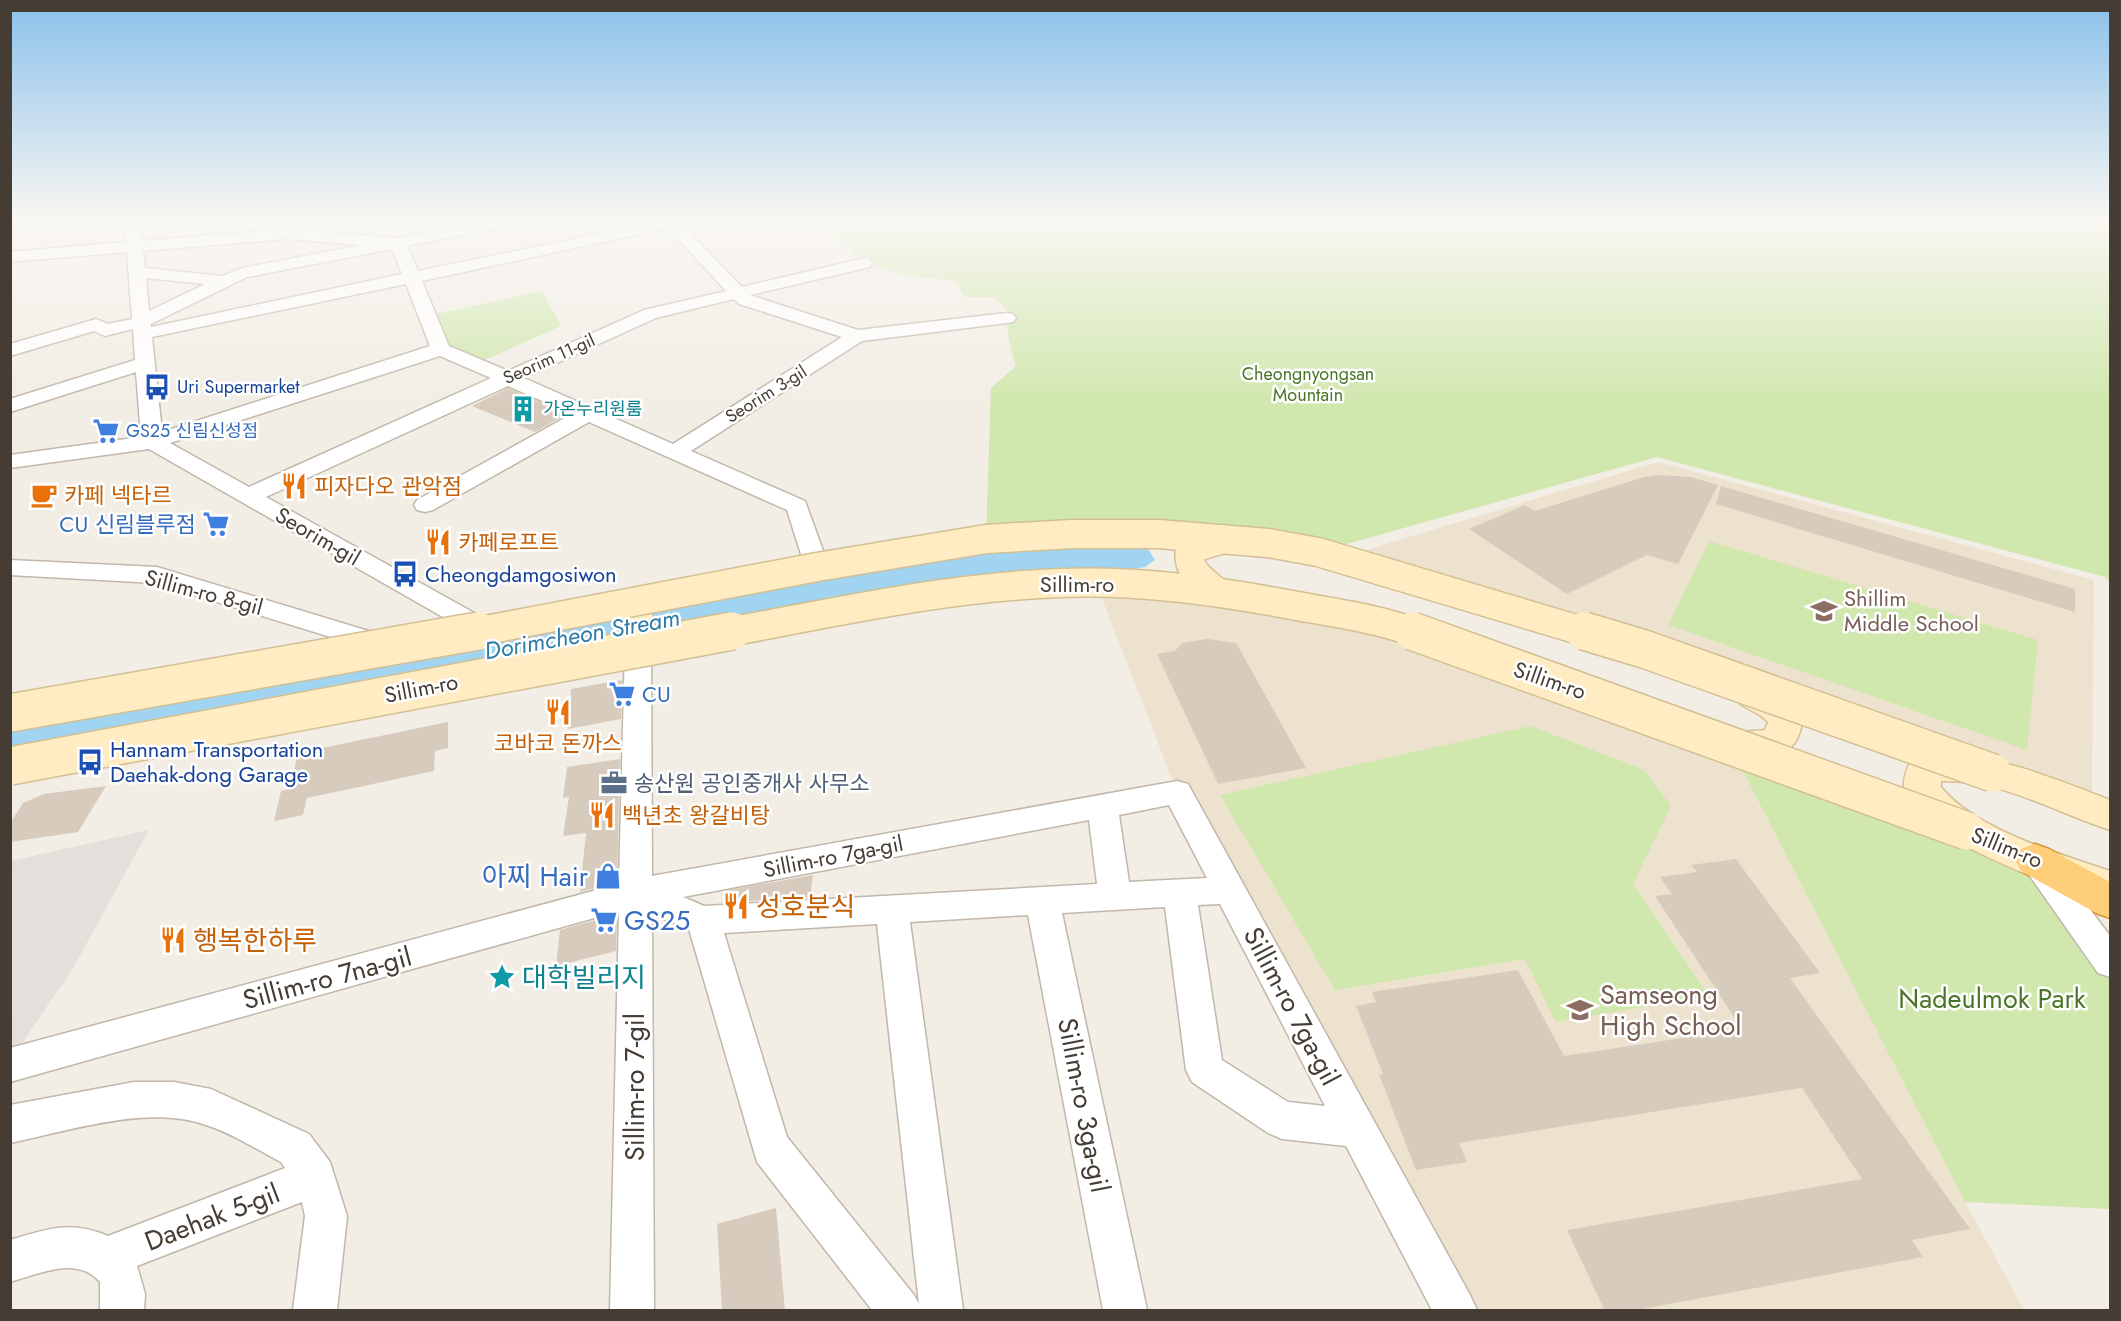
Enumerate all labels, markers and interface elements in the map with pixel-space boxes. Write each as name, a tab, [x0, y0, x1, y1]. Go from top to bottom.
street label: Seorim 11-gil	[499, 327, 599, 391]
street label: Seorim 3-gil	[720, 359, 812, 429]
park label: Cheongnyongsan Mountain	[1242, 361, 1374, 408]
bus stop icon: Uri Supermarket	[142, 372, 172, 402]
place label: Uri Supermarket	[177, 374, 300, 400]
building icon: 가온누리원룸	[508, 394, 538, 424]
place label: 가온누리원룸	[543, 396, 642, 422]
supermarket icon: GS25 신림신성점	[91, 416, 121, 446]
place label: GS25 신림신성점	[126, 418, 258, 444]
place label: 피자다오 관악점	[314, 470, 462, 502]
restaurant icon: 피자다오 관악점	[279, 471, 309, 501]
place label: 카페 넥타르	[64, 479, 172, 511]
cafe icon: 카페 넥타르	[29, 480, 59, 510]
street label: Seorim-gil	[269, 499, 367, 573]
place label: CU 신림블루점	[59, 508, 196, 540]
supermarket icon: CU 신림블루점	[201, 509, 231, 539]
place label: 카페로프트	[458, 526, 559, 558]
restaurant icon: 카페로프트	[423, 527, 453, 557]
place label: Cheongdamgosiwon	[425, 558, 617, 590]
bus stop icon: Cheongdamgosiwon	[390, 559, 420, 589]
street label: Sillim-ro 8-gil	[141, 561, 267, 623]
street label: Sillim-ro	[1040, 568, 1114, 600]
place label: Shillim Middle School	[1844, 582, 1979, 639]
school or university icon: Shillim Middle School	[1809, 596, 1839, 626]
water label: Dorimcheon Stream	[482, 600, 682, 668]
street label: Sillim-ro	[1510, 653, 1590, 707]
street label: Sillim-ro	[381, 665, 461, 711]
place label: CU	[642, 678, 671, 710]
supermarket icon: CU	[607, 679, 637, 709]
restaurant icon: 코바코 돈까스	[543, 697, 573, 727]
place label: 코바코 돈까스	[494, 727, 622, 759]
place label: Hannam Transportation Daehak-dong Garage	[110, 733, 323, 790]
bus stop icon: Hannam Transportation Daehak-dong Garage	[75, 747, 105, 777]
place label: 송산원 공인중개사 사무소	[634, 767, 870, 799]
office icon: 송산원 공인중개사 사무소	[599, 768, 629, 798]
place label: 백년초 왕갈비탕	[622, 799, 770, 831]
restaurant icon: 백년초 왕갈비탕	[587, 800, 617, 830]
street label: Sillim-ro	[1966, 818, 2048, 876]
street label: Sillim-ro 7ga-gil	[760, 827, 906, 885]
place label: 아찌 Hair	[482, 857, 589, 896]
shop icon: 아찌 Hair	[593, 861, 623, 891]
place label: 성호분식	[756, 887, 855, 926]
restaurant icon: 성호분식	[721, 891, 751, 921]
place label: GS25	[624, 901, 690, 940]
supermarket icon: GS25	[589, 905, 619, 935]
street label: Sillim-ro 7ga-gil	[1234, 920, 1350, 1092]
place label: 행복한하루	[193, 921, 317, 960]
restaurant icon: 행복한하루	[158, 925, 188, 955]
street label: Sillim-ro 7na-gil	[238, 937, 416, 1019]
place label: 대학빌리지	[522, 958, 646, 997]
place icon: 대학빌리지	[487, 962, 517, 992]
place label: Samseong High School	[1600, 975, 1742, 1045]
park label: Nadeulmok Park	[1898, 979, 2086, 1018]
school or university icon: Samseong High School	[1565, 995, 1595, 1025]
street label: Sillim-ro 7-gil	[615, 1013, 654, 1161]
street label: Sillim-ro 3ga-gil	[1048, 1014, 1120, 1196]
street label: Daehak 5-gil	[139, 1173, 285, 1261]

